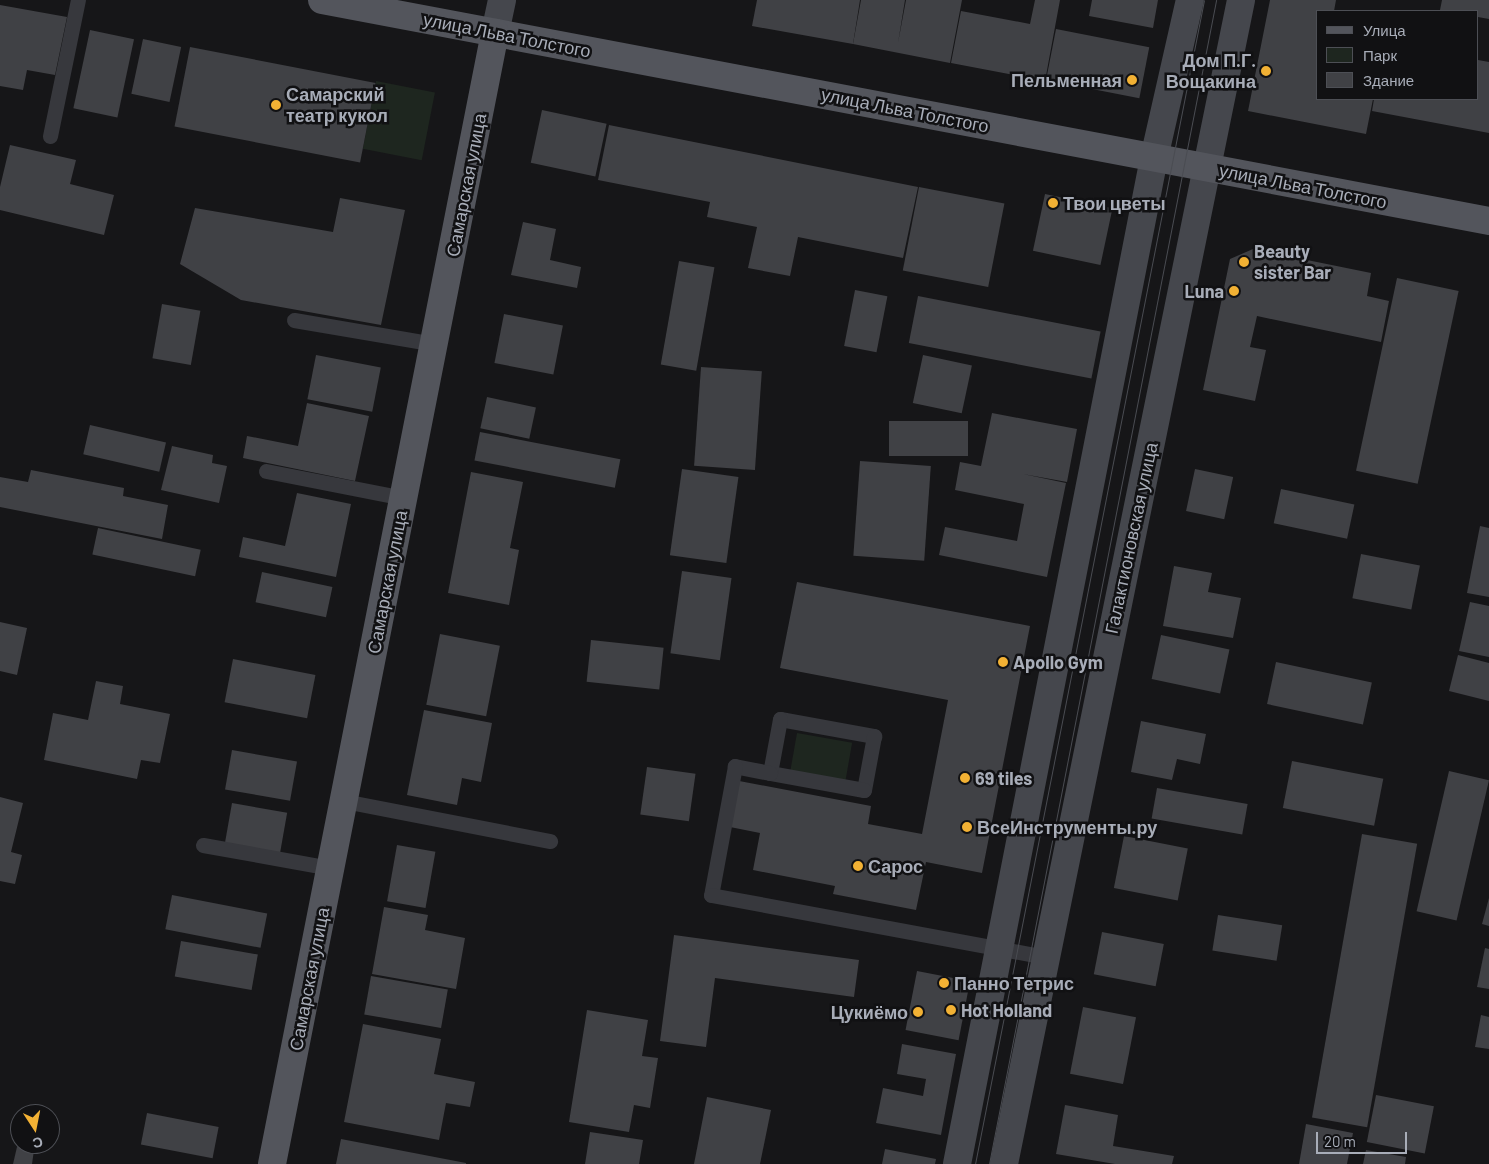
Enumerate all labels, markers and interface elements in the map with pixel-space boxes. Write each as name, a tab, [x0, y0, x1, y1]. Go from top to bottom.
street label: улица Льва Толстого	[421, 8, 593, 62]
legend	[1316, 10, 1479, 100]
text: Улица	[1363, 21, 1406, 39]
text: Парк	[1363, 46, 1397, 64]
place label: Дом П.Г. Вощакина	[1166, 50, 1256, 92]
marker: Дом П.Г. Вощакина	[1260, 65, 1272, 77]
place label: Пельменная	[1011, 69, 1122, 91]
text: Здание	[1363, 71, 1414, 89]
marker: Пельменная	[1126, 74, 1138, 86]
street label: улица Льва Толстого	[819, 83, 991, 137]
place label: Самарский театр кукол	[286, 84, 388, 126]
marker: Самарский театр кукол	[270, 99, 282, 111]
street label: Самарская улица	[441, 111, 491, 259]
street label: улица Льва Толстого	[1217, 159, 1389, 213]
place label: Твои цветы	[1063, 192, 1166, 214]
marker: Твои цветы	[1047, 197, 1059, 209]
place label: Beauty sister Bar	[1254, 241, 1331, 284]
marker: Beauty sister Bar	[1238, 256, 1250, 268]
place label: Luna	[1185, 280, 1224, 302]
marker: Luna	[1228, 285, 1240, 297]
street label: Галактионовская улица	[1100, 440, 1162, 636]
street label: Самарская улица	[362, 508, 412, 656]
place label: Apollo Gym	[1013, 651, 1103, 673]
marker: Apollo Gym	[997, 656, 1009, 668]
place label: 69 tiles	[975, 767, 1032, 789]
marker: 69 tiles	[959, 772, 971, 784]
place label: ВсеИнструменты.ру	[977, 816, 1157, 838]
marker: ВсеИнструменты.ру	[961, 821, 973, 833]
place label: Сарос	[868, 855, 923, 877]
marker: Сарос	[852, 860, 864, 872]
street label: Самарская улица	[284, 905, 334, 1053]
place label: Панно Тетрис	[954, 972, 1074, 994]
marker: Панно Тетрис	[938, 977, 950, 989]
place label: Hot Holland	[961, 999, 1052, 1021]
place label: Цукиёмо	[831, 1001, 908, 1023]
marker: Hot Holland	[945, 1004, 957, 1016]
marker: Цукиёмо	[912, 1006, 924, 1018]
north arrow	[10, 1104, 60, 1154]
scale bar	[1319, 1122, 1410, 1154]
text: 20 m	[1324, 1132, 1356, 1150]
text: С	[31, 1134, 44, 1153]

